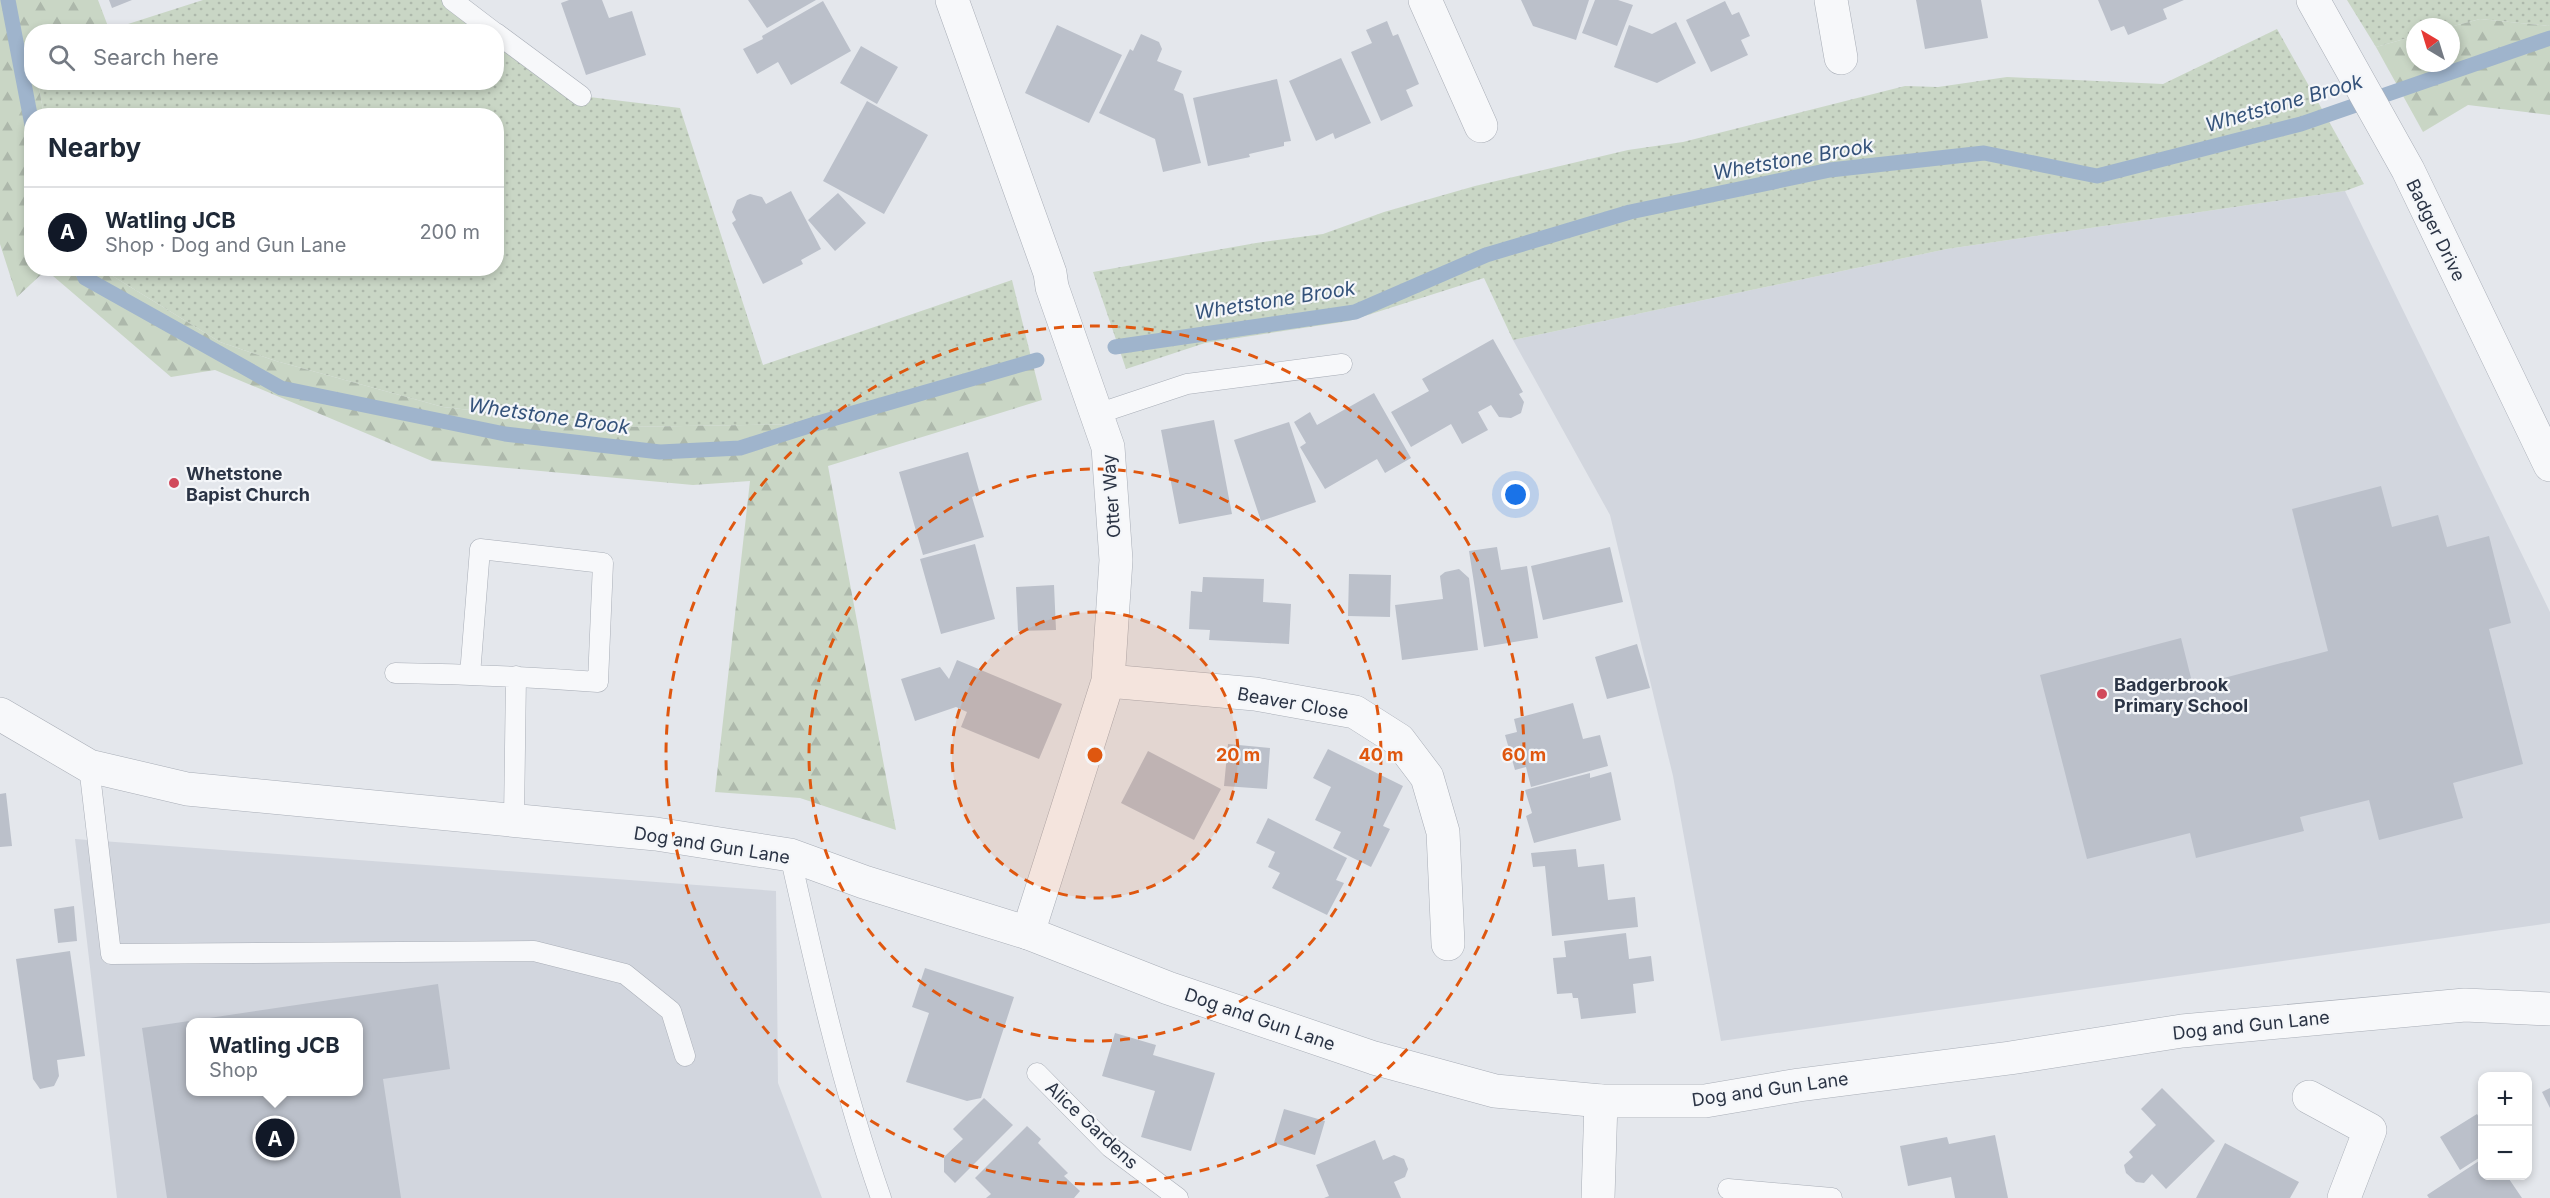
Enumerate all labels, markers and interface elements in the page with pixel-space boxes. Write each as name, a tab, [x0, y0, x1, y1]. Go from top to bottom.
north arrow	[2406, 18, 2460, 72]
search box	[24, 24, 504, 90]
icon: search	[45, 41, 78, 74]
text: Search here	[93, 44, 219, 70]
water label: Whetstone Brook	[2203, 69, 2366, 137]
text: Nearby	[48, 132, 141, 163]
water label: Whetstone Brook	[1711, 133, 1876, 185]
street label: Badger Drive	[2402, 176, 2470, 284]
text: Watling JCB	[105, 207, 236, 233]
text: A	[60, 220, 75, 244]
text: 200 m	[419, 220, 480, 244]
text: Shop · Dog and Gun Lane	[105, 233, 346, 257]
water label: Whetstone Brook	[1193, 275, 1358, 325]
water label: Whetstone Brook	[467, 393, 632, 439]
street label: Otter Way	[1098, 453, 1124, 539]
place label: Whetstone Bapist Church	[186, 463, 310, 505]
marker: Whetstone Bapist Church	[167, 476, 181, 490]
your location	[1501, 480, 1530, 509]
place label: Badgerbrook Primary School	[2114, 674, 2248, 716]
street label: Beaver Close	[1236, 683, 1350, 723]
marker: Badgerbrook Primary School	[2095, 687, 2109, 701]
text: 20 m	[1216, 744, 1260, 765]
text: 40 m	[1359, 744, 1404, 765]
text: 60 m	[1502, 744, 1546, 765]
centre of rings	[1085, 745, 1105, 765]
street label: Dog and Gun Lane	[632, 822, 792, 868]
street label: Dog and Gun Lane	[1182, 983, 1338, 1055]
street label: Dog and Gun Lane	[2171, 1006, 2331, 1044]
popup	[186, 1018, 363, 1096]
text: Watling JCB	[209, 1032, 340, 1058]
text: Shop	[209, 1058, 258, 1082]
street label: Dog and Gun Lane	[1690, 1068, 1850, 1110]
map controls	[2478, 1072, 2532, 1180]
button: +	[2478, 1072, 2532, 1126]
street label: Alice Gardens	[1041, 1077, 1143, 1173]
pin: A	[256, 1116, 294, 1160]
button: −	[2478, 1126, 2532, 1180]

